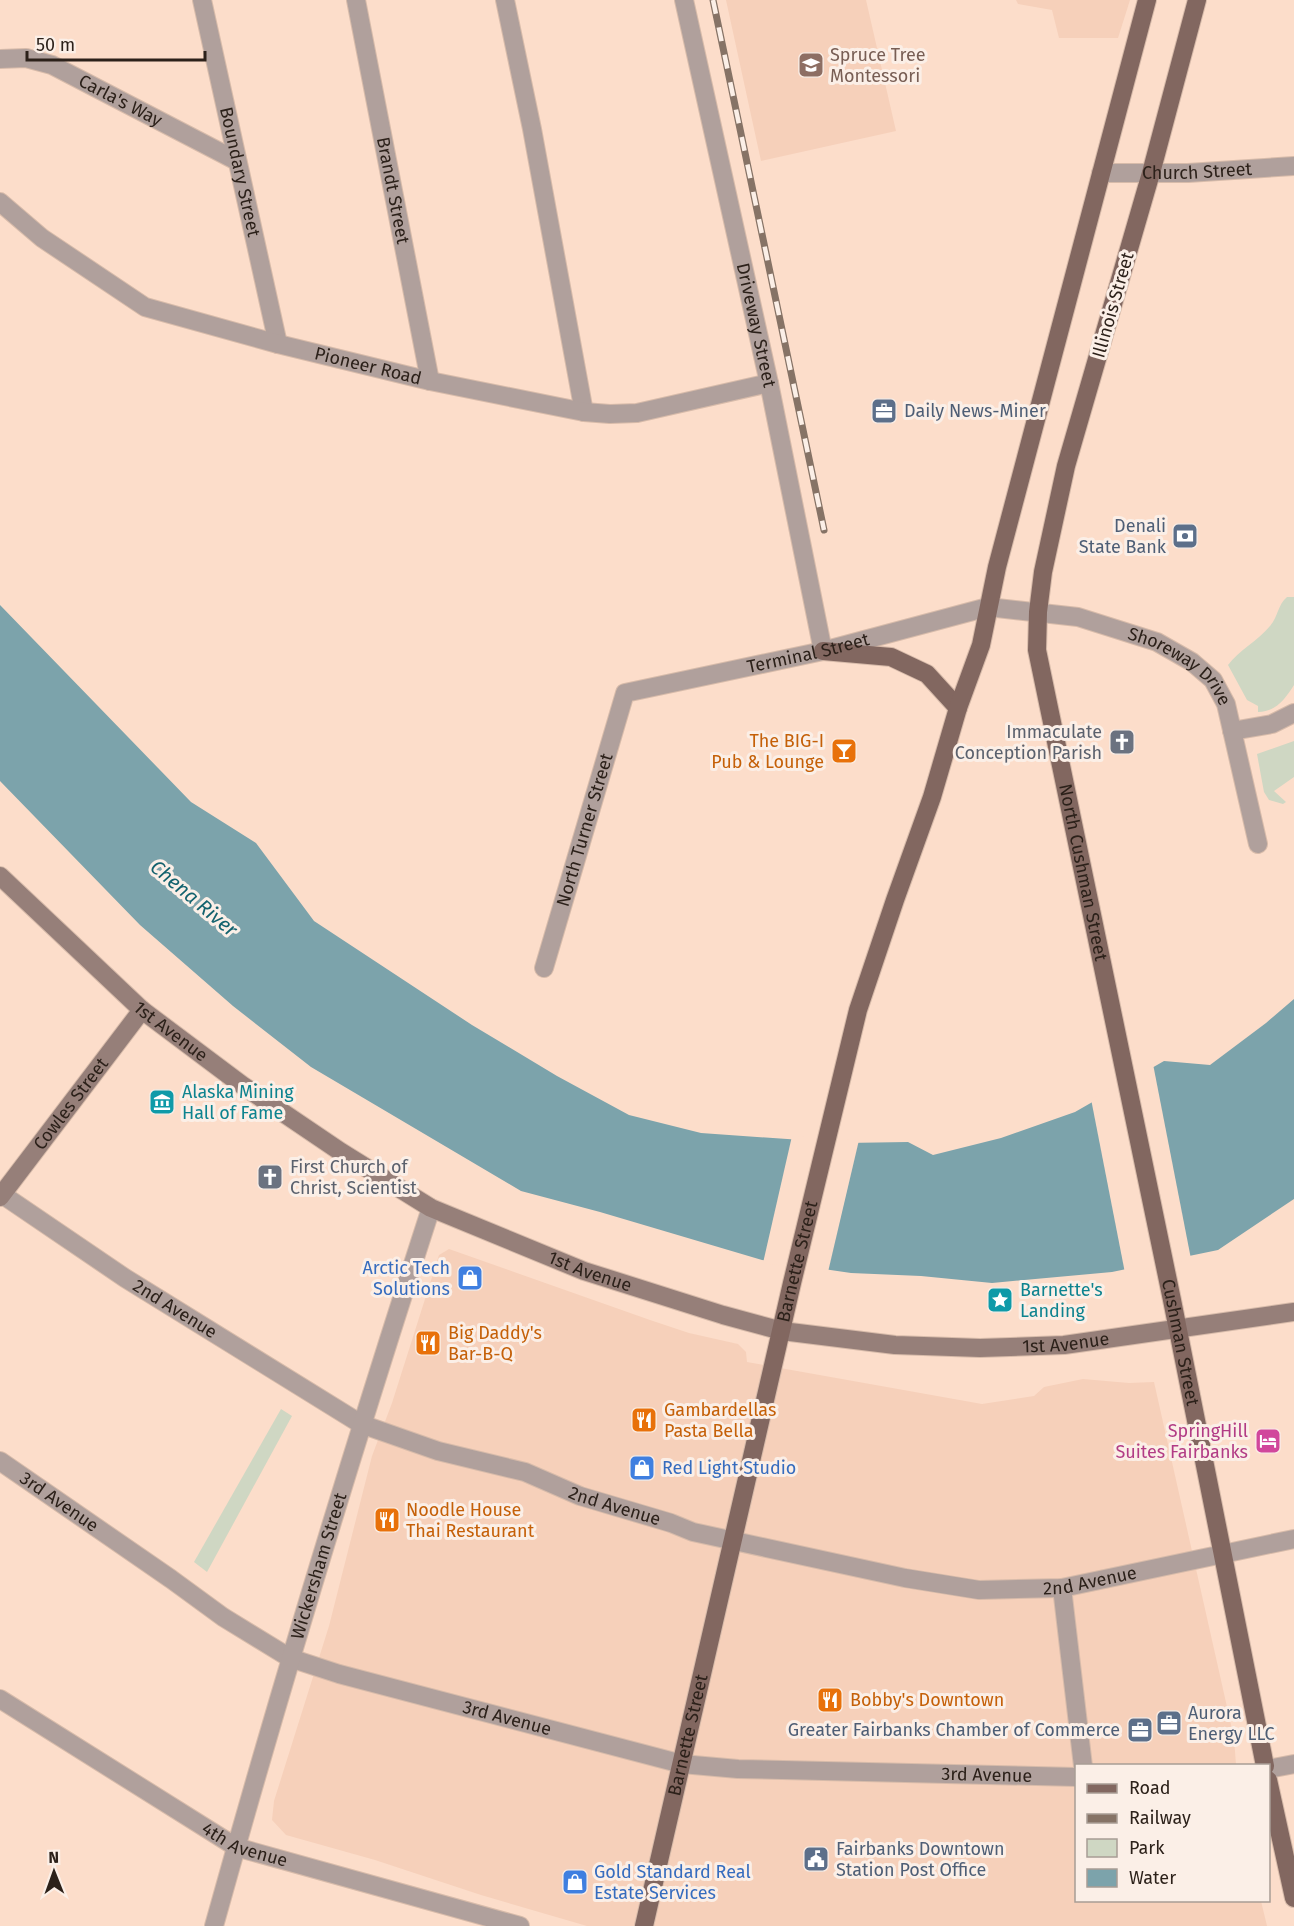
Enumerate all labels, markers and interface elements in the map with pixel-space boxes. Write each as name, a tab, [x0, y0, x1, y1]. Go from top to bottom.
scale bar	[27, 24, 206, 62]
text: 50 m	[36, 34, 75, 56]
place label: Spruce Tree Montessori	[830, 44, 926, 87]
school or university icon: Spruce Tree Montessori	[796, 50, 826, 80]
street label: Carla's Way	[75, 70, 166, 131]
street label: Boundary Street	[215, 105, 265, 239]
street label: Brandt Street	[372, 135, 414, 246]
street label: Church Street	[1142, 158, 1253, 184]
street label: Illinois Street	[1087, 249, 1139, 360]
street label: Driveway Street	[732, 261, 781, 390]
street label: Pioneer Road	[312, 342, 424, 390]
office icon: Daily News-Miner	[869, 396, 899, 426]
place label: Daily News-Miner	[904, 400, 1046, 422]
place label: Denali State Bank	[1079, 515, 1167, 558]
bank icon: Denali State Bank	[1170, 521, 1200, 551]
street label: Shoreway Drive	[1125, 622, 1236, 709]
street label: Terminal Street	[745, 628, 872, 678]
place label: Immaculate Conception Parish	[955, 721, 1102, 764]
church icon: Immaculate Conception Parish	[1107, 727, 1137, 757]
place label: The BIG-I Pub & Lounge	[711, 730, 824, 773]
bar icon: The BIG-I Pub & Lounge	[829, 736, 859, 766]
street label: North Turner Street	[552, 750, 618, 909]
street label: North Cushman Street	[1054, 782, 1112, 963]
water label: Chena River	[146, 855, 243, 942]
street label: 1st Avenue	[129, 997, 212, 1066]
street label: Cowles Street	[29, 1053, 113, 1154]
place label: Alaska Mining Hall of Fame	[182, 1081, 294, 1124]
museum icon: Alaska Mining Hall of Fame	[147, 1087, 177, 1117]
place label: First Church of Christ, Scientist	[290, 1156, 417, 1199]
church icon: First Church of Christ, Scientist	[255, 1162, 285, 1192]
street label: Barnette Street	[772, 1198, 823, 1324]
street label: 1st Avenue	[545, 1246, 634, 1296]
place label: Arctic Tech Solutions	[362, 1257, 450, 1300]
shop icon: Arctic Tech Solutions	[455, 1263, 485, 1293]
street label: 2nd Avenue	[129, 1275, 221, 1343]
street label: Cushman Street	[1157, 1277, 1204, 1408]
place label: Barnette's Landing	[1020, 1279, 1103, 1322]
place icon: Barnette's Landing	[985, 1285, 1015, 1315]
place label: Big Daddy's Bar-B-Q	[448, 1322, 542, 1365]
restaurant icon: Big Daddy's Bar-B-Q	[413, 1328, 443, 1358]
street label: 1st Avenue	[1022, 1328, 1111, 1357]
place label: Gambardellas Pasta Bella	[664, 1399, 776, 1442]
restaurant icon: Gambardellas Pasta Bella	[629, 1405, 659, 1435]
place label: SpringHill Suites Fairbanks	[1115, 1420, 1248, 1463]
hotel icon: SpringHill Suites Fairbanks	[1253, 1426, 1283, 1456]
shop icon: Red Light Studio	[627, 1453, 657, 1483]
place label: Red Light Studio	[662, 1457, 796, 1479]
street label: 3rd Avenue	[16, 1467, 103, 1537]
street label: 2nd Avenue	[565, 1481, 663, 1530]
street label: Wickersham Street	[286, 1490, 352, 1642]
place label: Noodle House Thai Restaurant	[406, 1499, 535, 1542]
restaurant icon: Noodle House Thai Restaurant	[372, 1505, 402, 1535]
street label: 2nd Avenue	[1043, 1562, 1139, 1599]
street label: Barnette Street	[663, 1671, 713, 1798]
restaurant icon: Bobby's Downtown	[815, 1685, 845, 1715]
place label: Bobby's Downtown	[850, 1689, 1004, 1711]
street label: 3rd Avenue	[460, 1696, 554, 1740]
place label: Aurora Energy LLC	[1188, 1702, 1275, 1745]
office icon: Aurora Energy LLC	[1154, 1708, 1184, 1738]
office icon: Greater Fairbanks Chamber of Commerce	[1125, 1715, 1155, 1745]
place label: Greater Fairbanks Chamber of Commerce	[788, 1719, 1120, 1741]
street label: 3rd Avenue	[941, 1763, 1032, 1787]
legend	[1075, 1764, 1270, 1902]
text: Road	[1129, 1777, 1171, 1799]
text: Railway	[1129, 1807, 1191, 1829]
street label: 4th Avenue	[198, 1817, 290, 1872]
text: Park	[1129, 1837, 1165, 1859]
place label: Fairbanks Downtown Station Post Office	[836, 1838, 1004, 1881]
north arrow	[24, 1842, 84, 1902]
public building icon: Fairbanks Downtown Station Post Office	[801, 1844, 831, 1874]
text: N	[48, 1848, 59, 1867]
place label: Gold Standard Real Estate Services	[594, 1861, 751, 1904]
shop icon: Gold Standard Real Estate Services	[560, 1867, 590, 1897]
text: Water	[1129, 1867, 1176, 1889]

